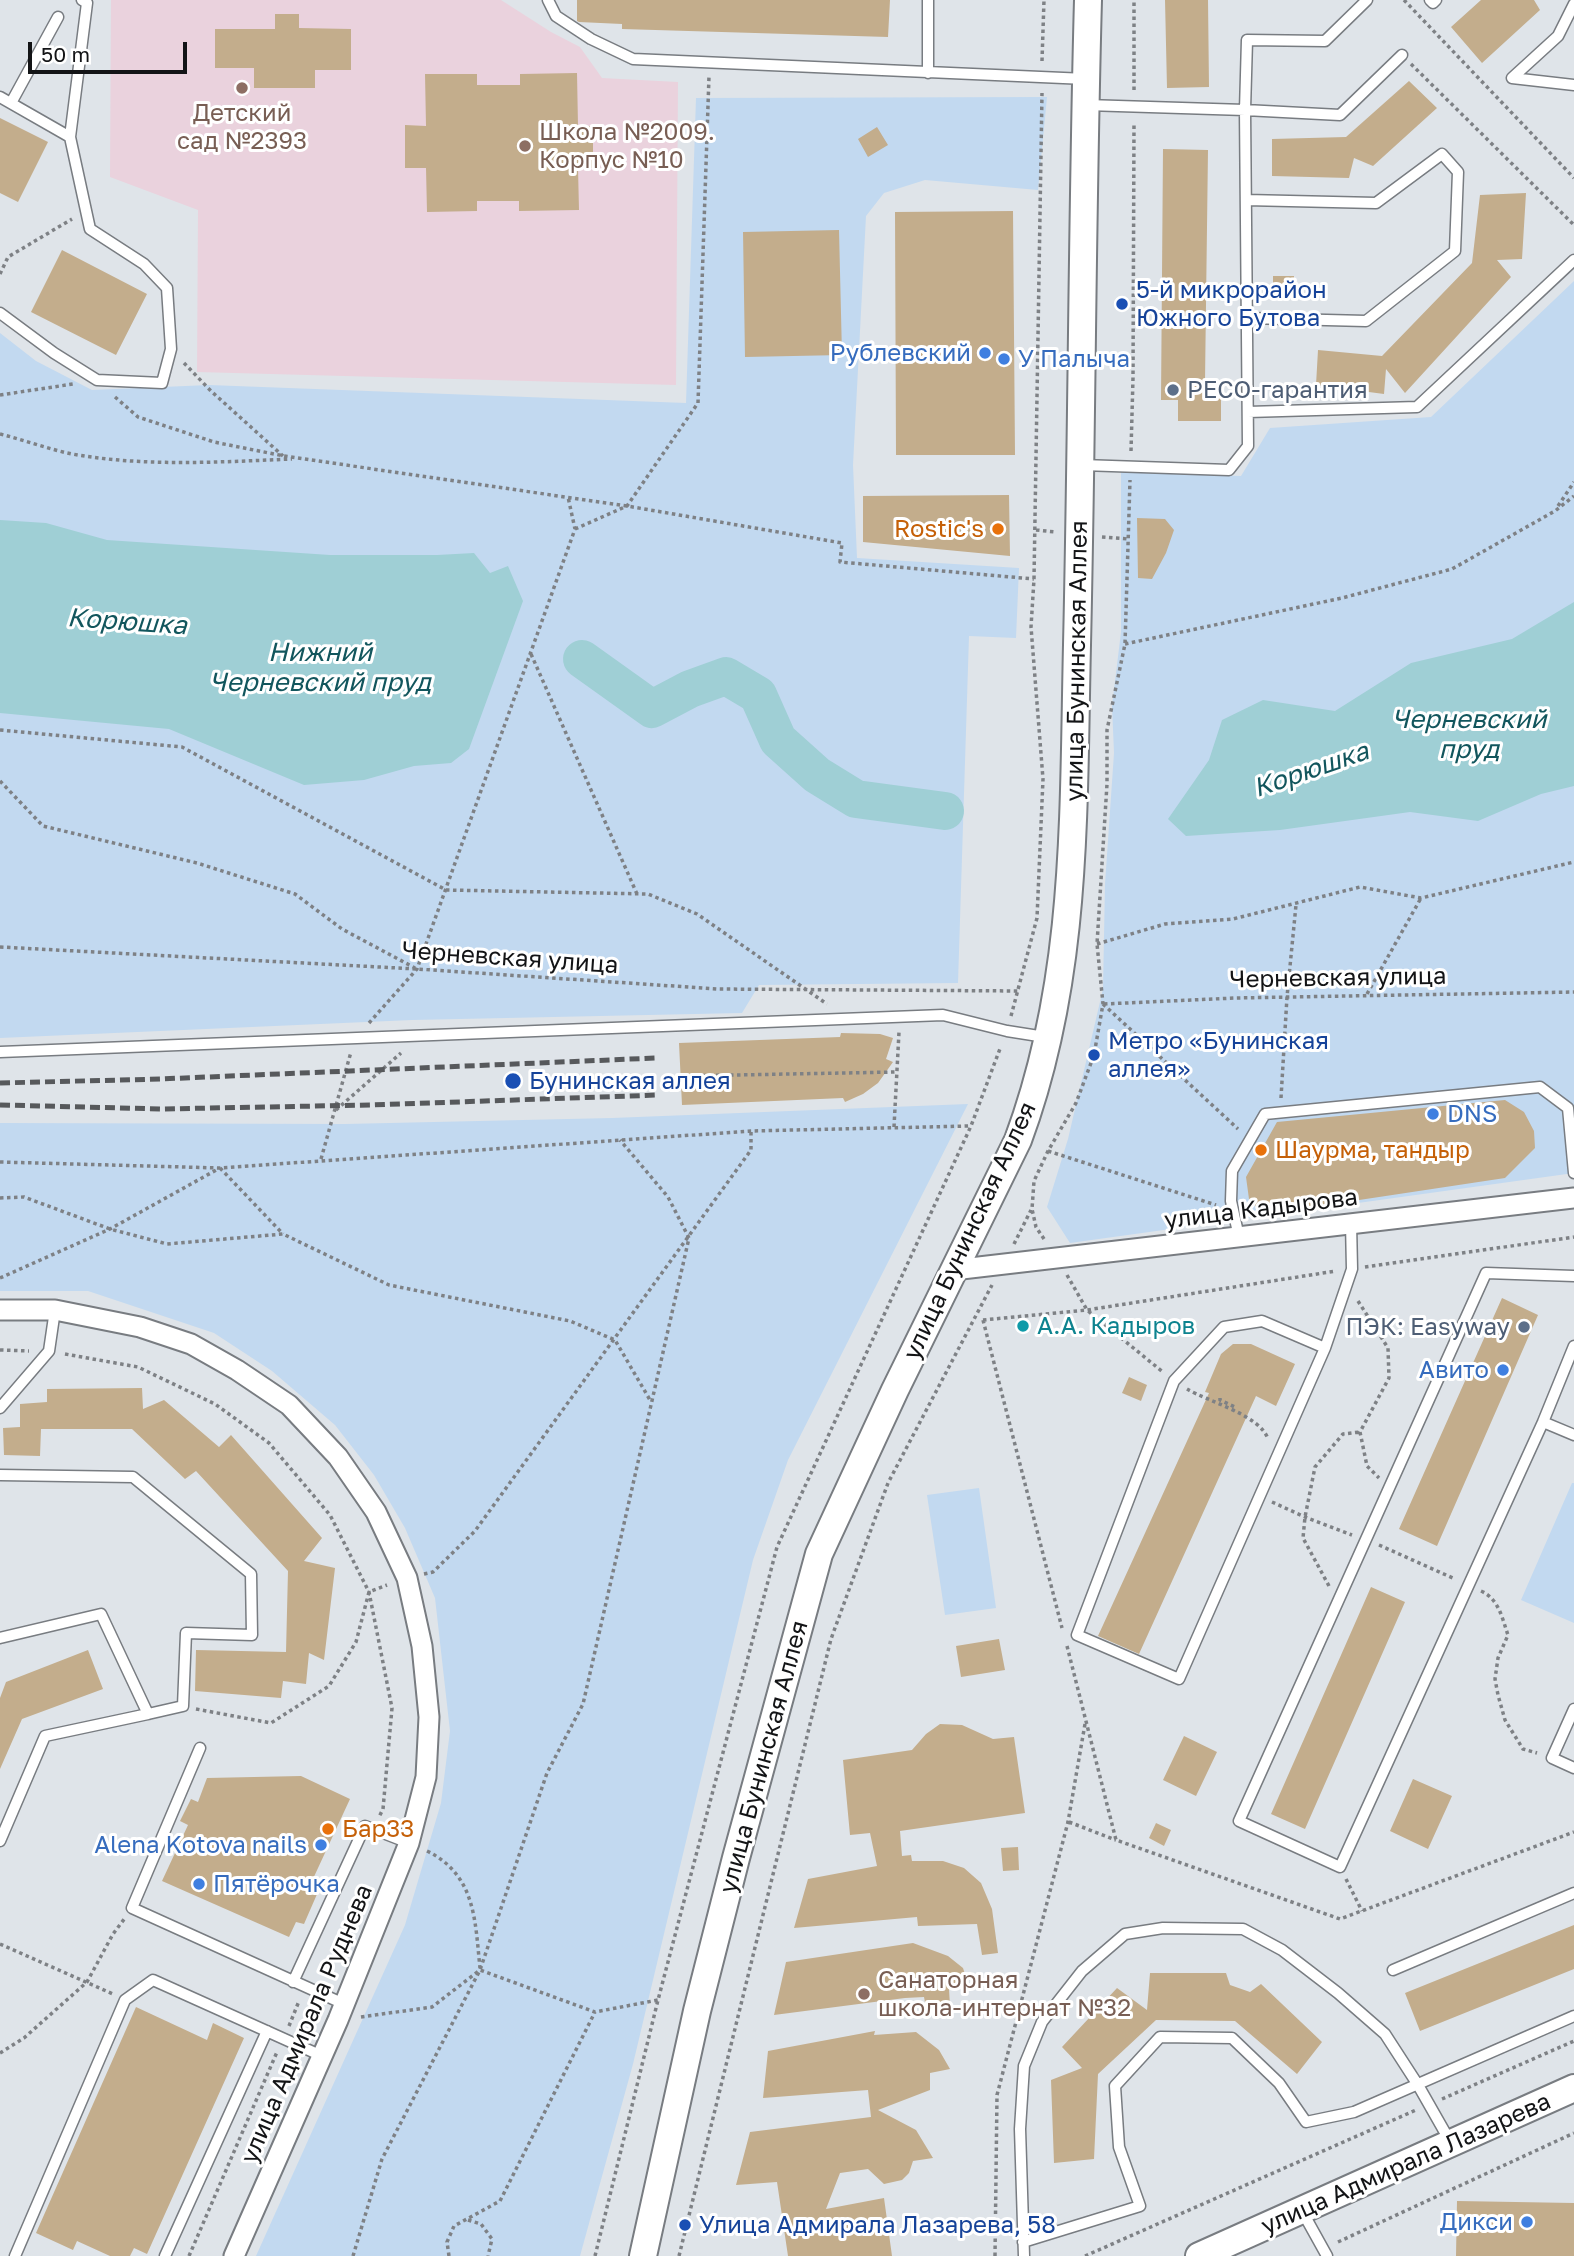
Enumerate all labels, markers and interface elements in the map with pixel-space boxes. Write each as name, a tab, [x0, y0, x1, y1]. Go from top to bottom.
scale bar	[32, 28, 191, 72]
text: 50 m	[41, 41, 90, 67]
marker: Детский сад №2393	[234, 80, 250, 96]
place label: Детский сад №2393	[177, 99, 307, 155]
place label: Школа №2009. Корпус №10	[539, 118, 715, 174]
marker: Школа №2009. Корпус №10	[517, 138, 533, 154]
place label: 5-й микрорайон Южного Бутова	[1136, 276, 1327, 332]
marker: 5-й микрорайон Южного Бутова	[1114, 296, 1130, 312]
place label: Рублевский	[830, 339, 971, 367]
marker: Рублевский	[977, 345, 993, 361]
place label: У Палыча	[1018, 345, 1130, 373]
marker: У Палыча	[996, 351, 1012, 367]
place label: РЕСО-гарантия	[1187, 376, 1368, 404]
marker: РЕСО-гарантия	[1165, 382, 1181, 398]
place label: Rostic's	[894, 515, 984, 543]
street label: улица Бунинская Аллея	[1060, 520, 1094, 802]
marker: Rostic's	[990, 521, 1006, 537]
water label: Корюшка	[66, 602, 188, 642]
water label: Нижний Черневский пруд	[209, 637, 431, 698]
water label: Черневский пруд	[1392, 704, 1546, 766]
water label: Корюшка	[1249, 736, 1373, 804]
street label: Черневская улица	[401, 936, 619, 980]
street label: Черневская улица	[1229, 962, 1447, 994]
place label: Метро «Бунинская аллея»	[1108, 1027, 1329, 1083]
marker: Метро «Бунинская аллея»	[1086, 1047, 1102, 1063]
place label: Бунинская аллея	[529, 1067, 731, 1095]
marker: Бунинская аллея	[503, 1071, 523, 1091]
street label: улица Бунинская Аллея	[898, 1098, 1042, 1364]
place label: DNS	[1447, 1100, 1497, 1128]
marker: DNS	[1425, 1106, 1441, 1122]
place label: Шаурма, тандыр	[1275, 1136, 1470, 1164]
marker: Шаурма, тандыр	[1253, 1142, 1269, 1158]
street label: улица Кадырова	[1163, 1183, 1359, 1235]
place label: А.А. Кадыров	[1037, 1312, 1195, 1340]
place label: ПЭК: Easyway	[1346, 1313, 1510, 1341]
marker: А.А. Кадыров	[1015, 1318, 1031, 1334]
marker: ПЭК: Easyway	[1516, 1319, 1532, 1335]
place label: Авито	[1419, 1356, 1489, 1384]
marker: Авито	[1495, 1362, 1511, 1378]
street label: улица Бунинская Аллея	[714, 1618, 814, 1896]
place label: Бар33	[342, 1815, 414, 1843]
marker: Бар33	[320, 1821, 336, 1837]
place label: Alena Kotova nails	[94, 1831, 307, 1859]
marker: Alena Kotova nails	[313, 1837, 329, 1853]
place label: Пятёрочка	[213, 1870, 340, 1898]
marker: Пятёрочка	[191, 1876, 207, 1892]
street label: улица Адмирала Руднева	[235, 1880, 379, 2168]
place label: Санаторная школа-интернат №32	[878, 1966, 1131, 2022]
marker: Санаторная школа-интернат №32	[856, 1986, 872, 2002]
street label: улица Адмирала Лазарева	[1257, 2087, 1555, 2241]
place label: Дикси	[1440, 2208, 1513, 2236]
place label: Улица Адмирала Лазарева, 58	[699, 2211, 1056, 2239]
marker: Дикси	[1519, 2214, 1535, 2230]
marker: Улица Адмирала Лазарева, 58	[677, 2217, 693, 2233]

